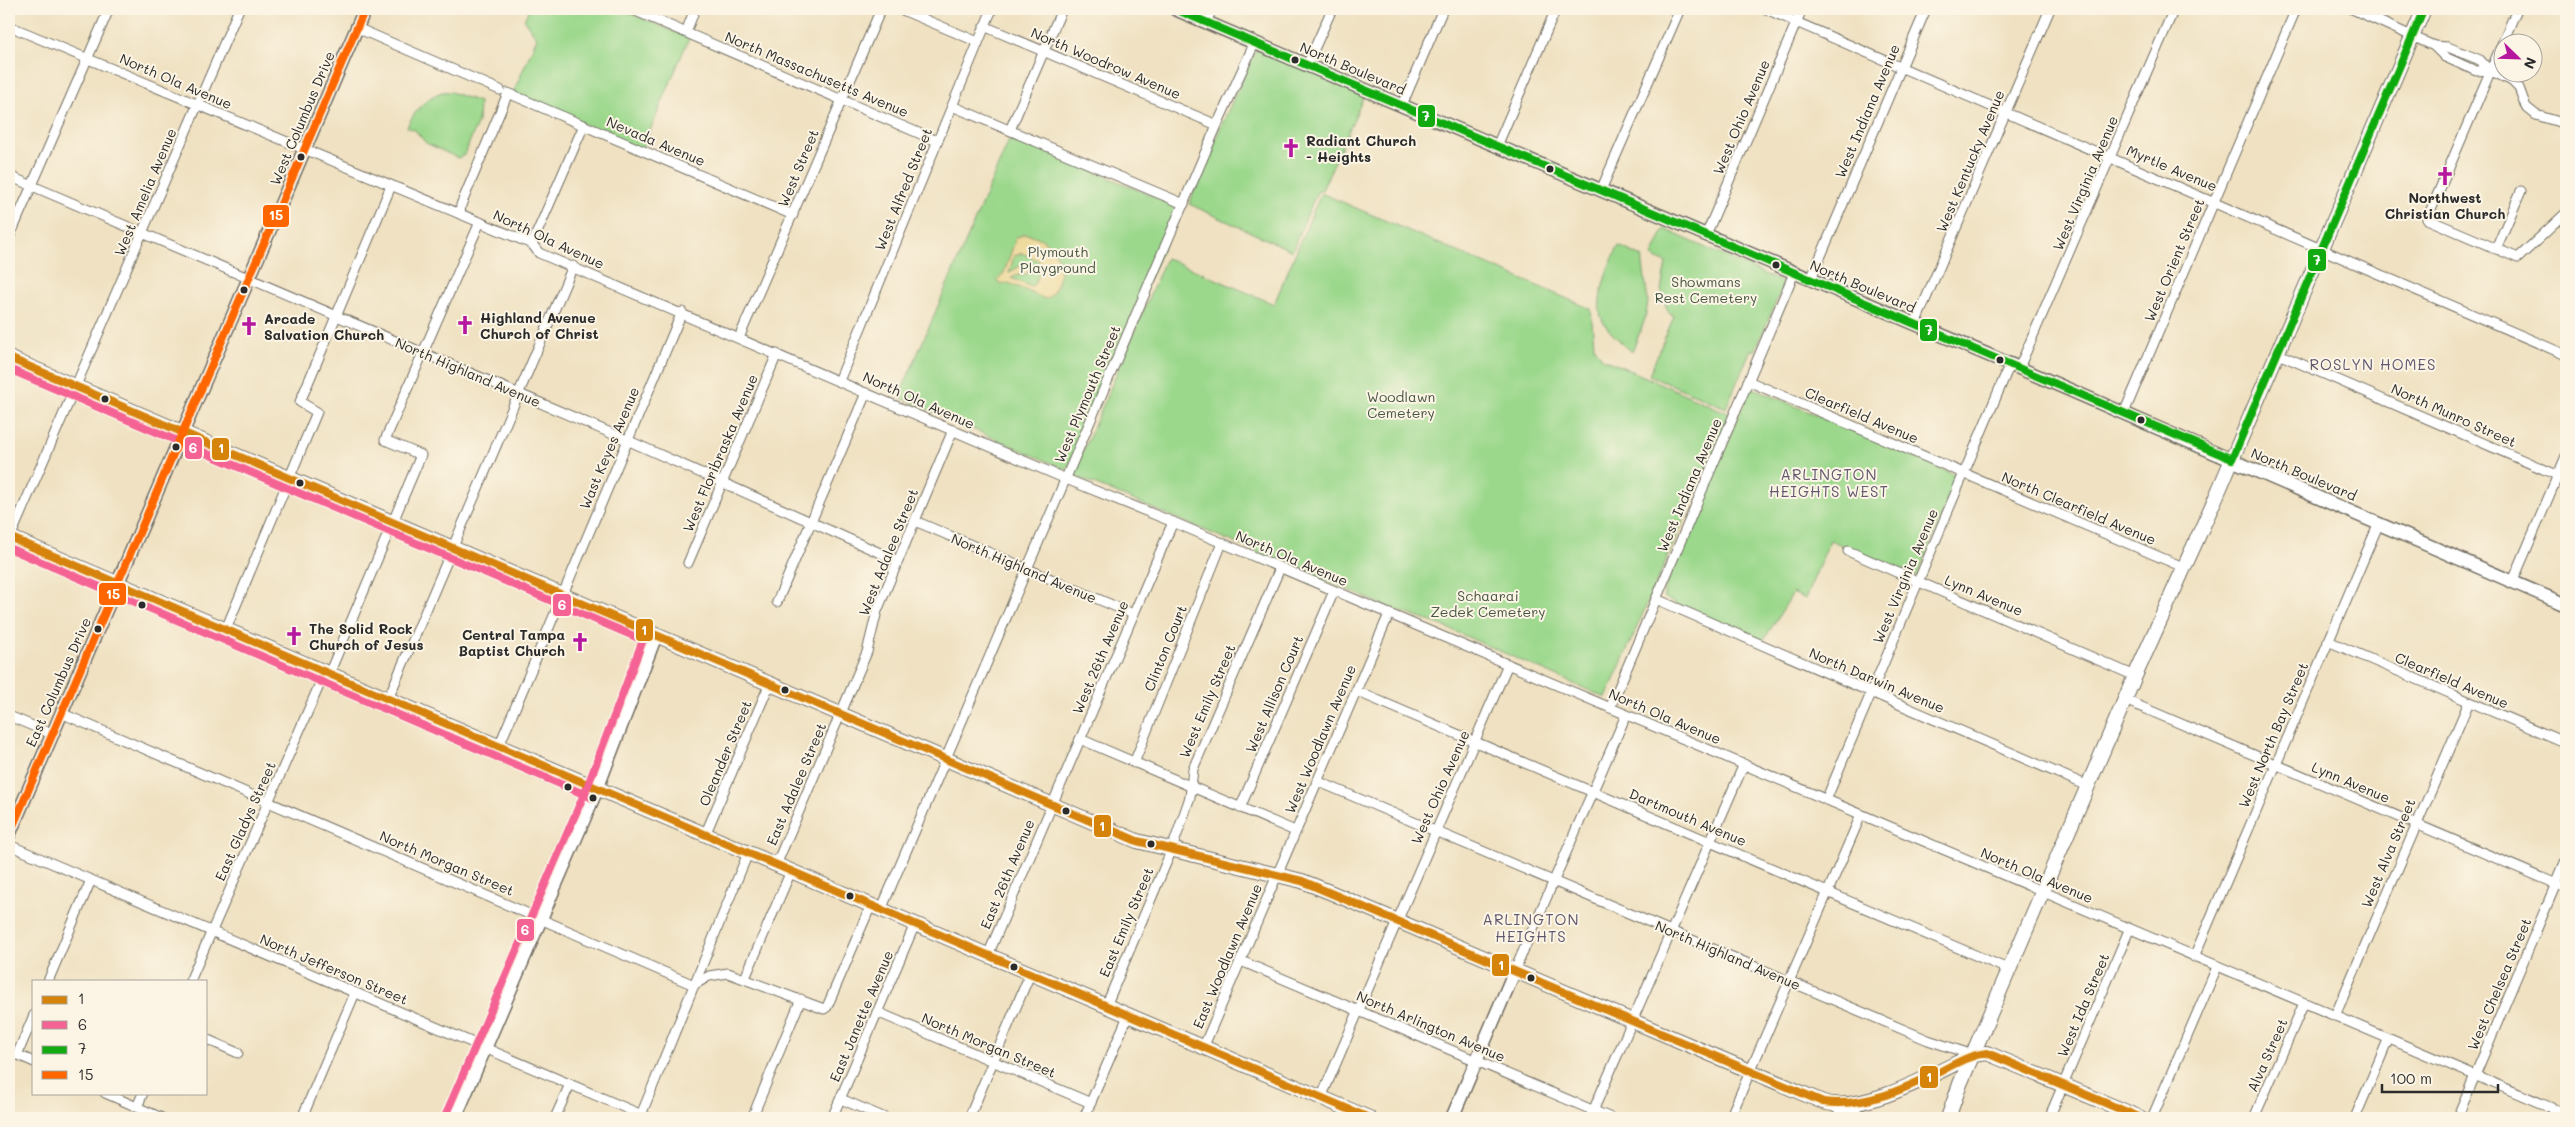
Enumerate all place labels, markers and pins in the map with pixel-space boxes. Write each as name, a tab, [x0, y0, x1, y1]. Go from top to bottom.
unlabelled marker	[1290, 55, 1300, 65]
place label: Radiant Church - Heights	[1306, 131, 1416, 166]
church icon: Radiant Church - Heights	[1280, 137, 1302, 159]
unlabelled marker	[296, 152, 306, 162]
unlabelled marker	[1545, 164, 1555, 174]
church icon: Northwest Christian Church	[2434, 165, 2456, 187]
place label: Northwest Christian Church	[2385, 188, 2505, 223]
unlabelled marker	[1771, 260, 1781, 270]
unlabelled marker	[239, 285, 249, 295]
place label: Highland Avenue Church of Christ	[480, 308, 599, 343]
place label: Arcade Salvation Church	[264, 309, 384, 344]
church icon: Highland Avenue Church of Christ	[454, 314, 476, 336]
church icon: Arcade Salvation Church	[238, 315, 260, 337]
unlabelled marker	[1995, 355, 2005, 365]
unlabelled marker	[100, 394, 110, 404]
unlabelled marker	[2136, 415, 2146, 425]
unlabelled marker	[171, 442, 181, 452]
unlabelled marker	[295, 478, 305, 488]
unlabelled marker	[137, 600, 147, 610]
place label: The Solid Rock Church of Jesus	[309, 619, 424, 654]
unlabelled marker	[93, 624, 103, 634]
church icon: The Solid Rock Church of Jesus	[283, 625, 305, 647]
place label: Central Tampa Baptist Church	[459, 625, 565, 660]
church icon: Central Tampa Baptist Church	[569, 631, 591, 653]
unlabelled marker	[780, 685, 790, 695]
unlabelled marker	[563, 782, 573, 792]
unlabelled marker	[588, 793, 598, 803]
unlabelled marker	[1061, 806, 1071, 816]
unlabelled marker	[1146, 839, 1156, 849]
unlabelled marker	[845, 891, 855, 901]
unlabelled marker	[1009, 962, 1019, 972]
unlabelled marker	[1526, 973, 1536, 983]

